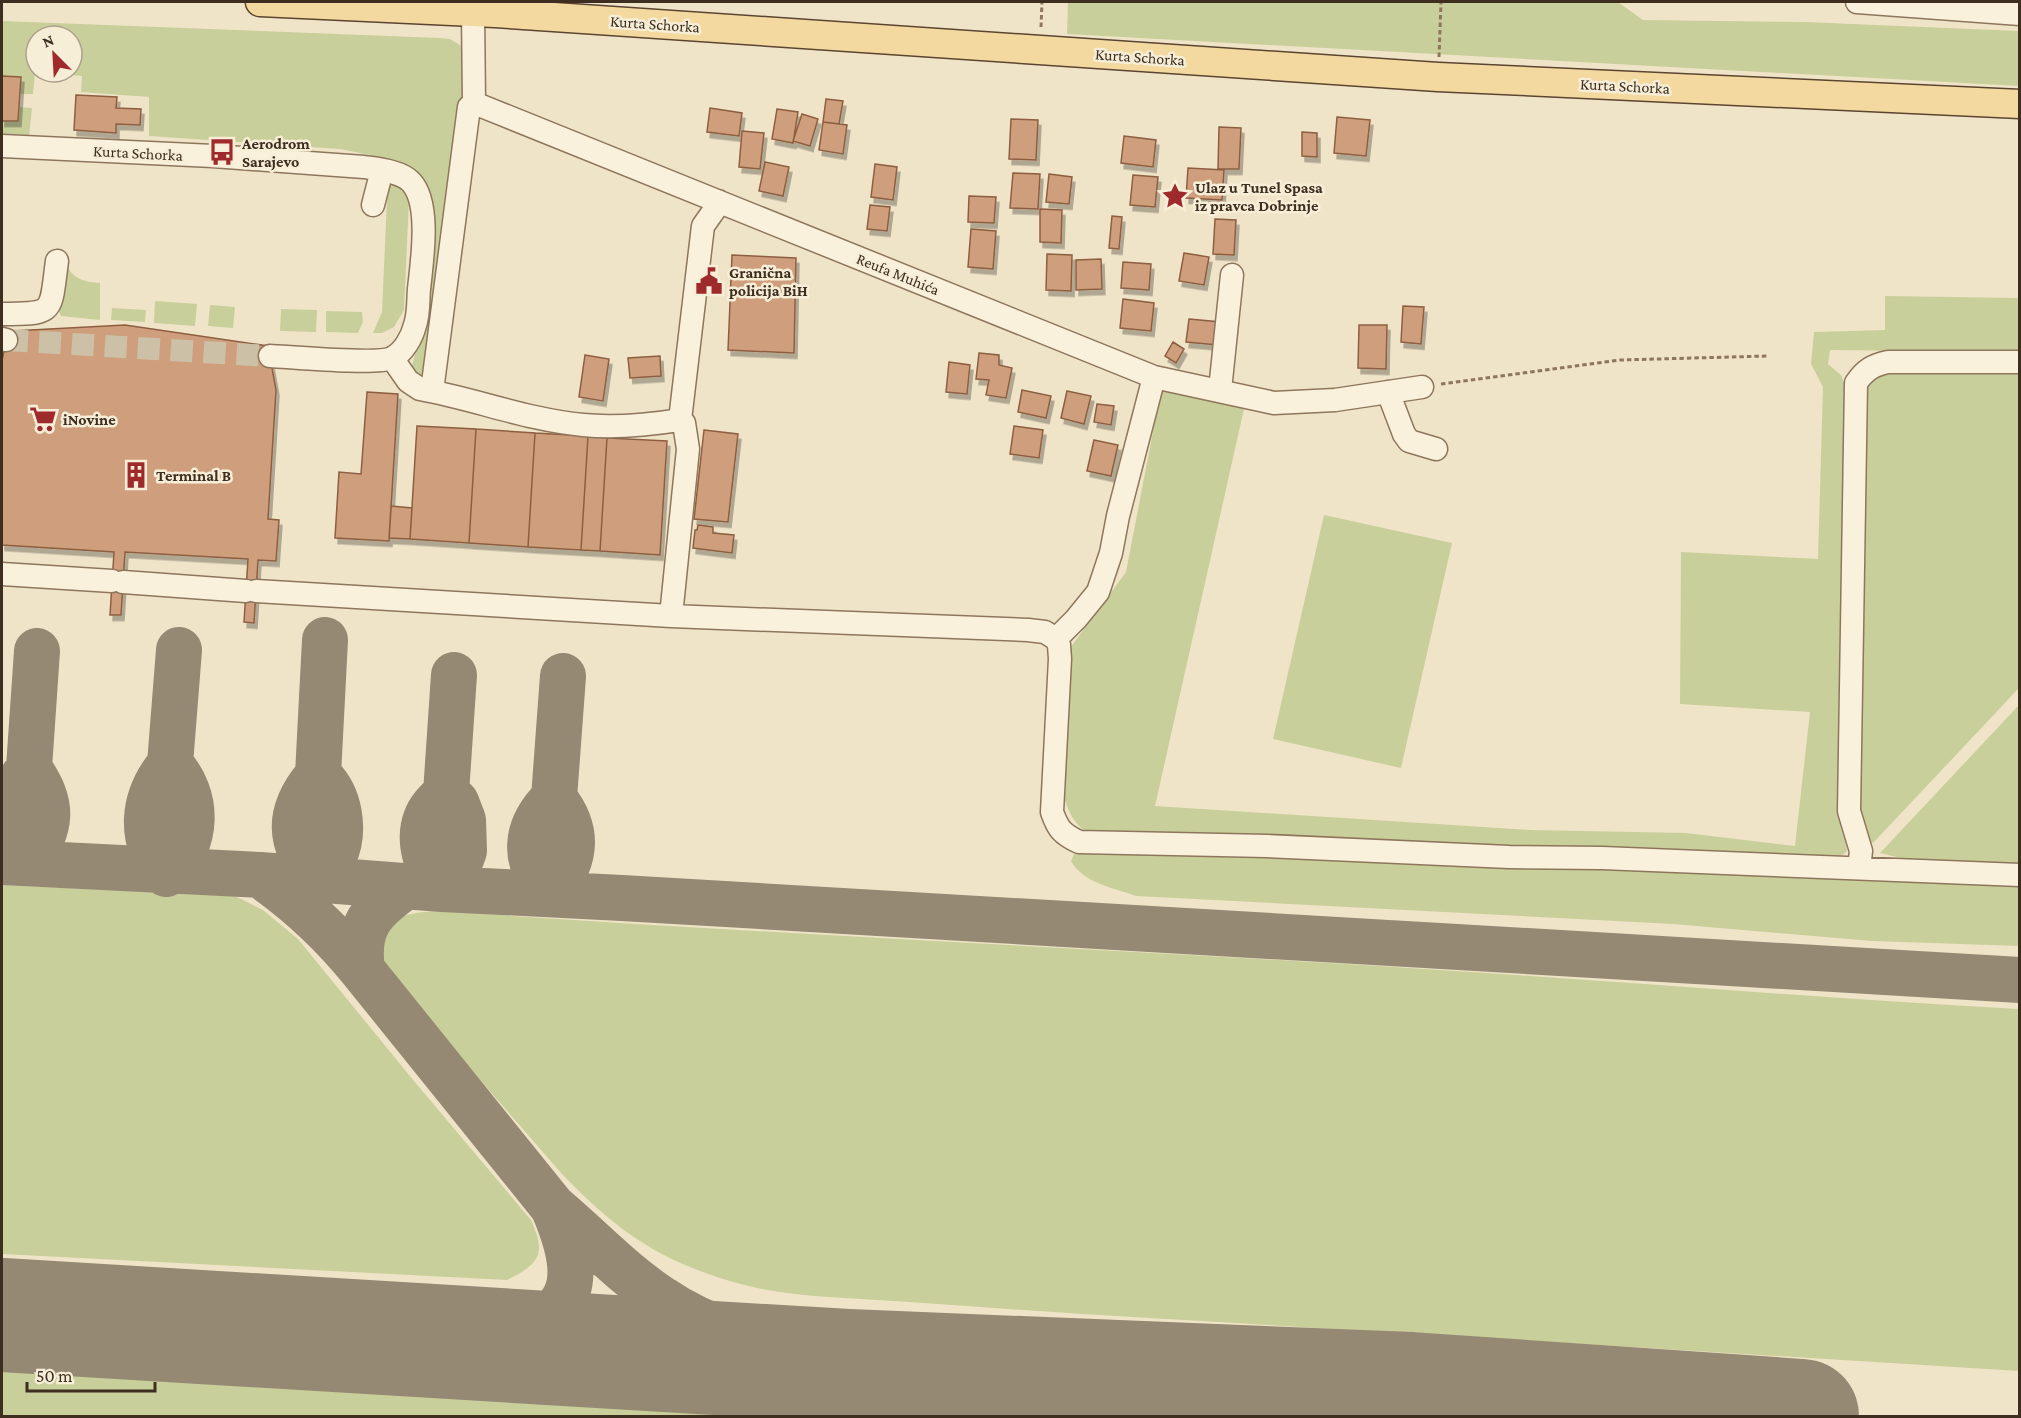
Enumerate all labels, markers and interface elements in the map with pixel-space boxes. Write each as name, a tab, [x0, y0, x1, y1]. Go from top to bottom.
street label: Kurta Schorka	[610, 12, 701, 36]
north arrow	[24, 24, 84, 84]
text: N	[40, 31, 57, 51]
street label: Kurta Schorka	[1095, 45, 1186, 69]
street label: Kurta Schorka	[1580, 75, 1671, 97]
place label: Aerodrom Sarajevo	[241, 135, 310, 171]
bus stop icon: Aerodrom Sarajevo	[207, 137, 237, 167]
street label: Kurta Schorka	[93, 142, 184, 164]
place label: Ulaz u Tunel Spasa iz pravca Dobrinje	[1195, 179, 1323, 215]
place icon: Ulaz u Tunel Spasa iz pravca Dobrinje	[1160, 181, 1190, 211]
street label: Reufa Muhića	[854, 250, 942, 299]
place label: Granična policija BiH	[729, 264, 808, 300]
public building icon: Granična policija BiH	[694, 266, 724, 296]
supermarket icon: iNovine	[28, 404, 58, 434]
place label: iNovine	[63, 411, 116, 428]
building icon: Terminal B	[121, 460, 151, 490]
place label: Terminal B	[156, 467, 231, 484]
scale bar	[27, 1355, 154, 1393]
text: 50 m	[36, 1366, 73, 1386]

